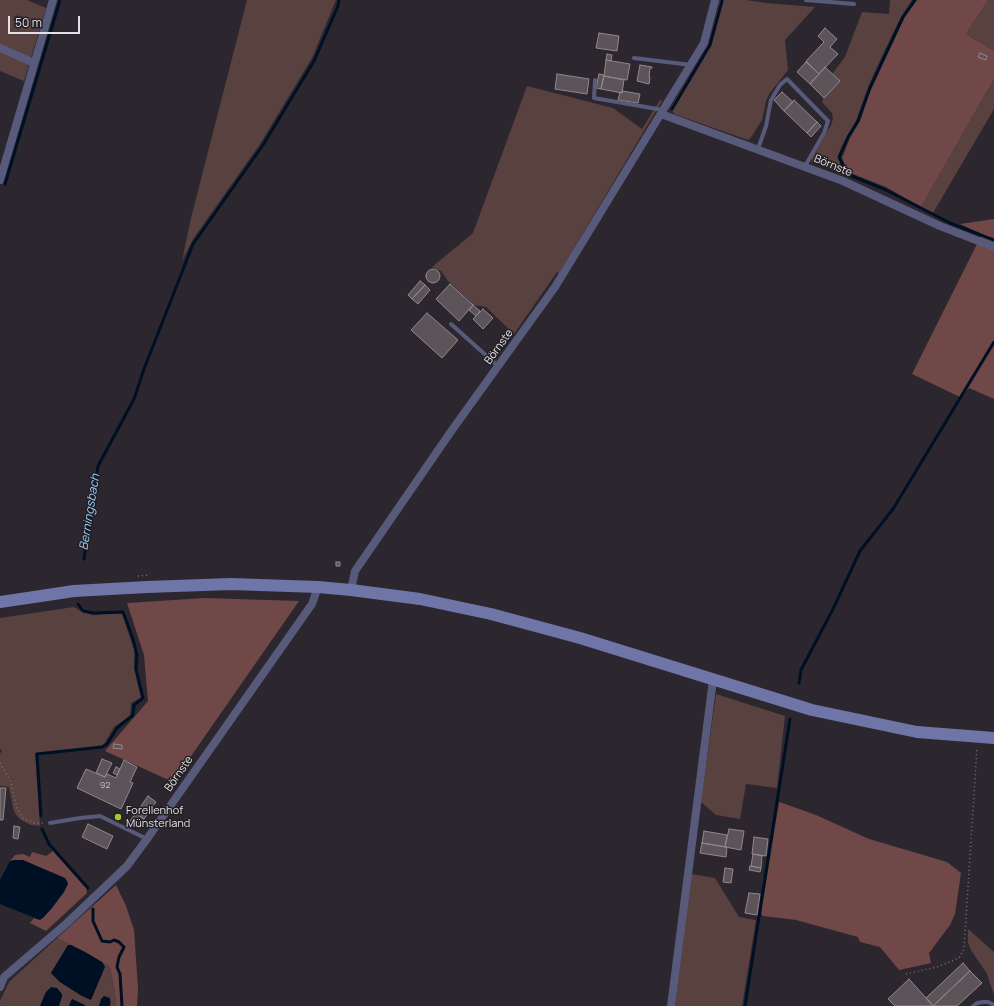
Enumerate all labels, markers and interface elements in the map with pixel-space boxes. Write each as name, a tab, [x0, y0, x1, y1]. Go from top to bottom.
scale bar	[10, 8, 82, 34]
text: 50 m	[15, 14, 42, 31]
street label: Börnste	[812, 152, 854, 180]
street label: Börnste	[482, 327, 516, 367]
water label: Berningsbach	[77, 473, 103, 551]
street label: Börnste	[162, 754, 196, 794]
house number: 92	[100, 780, 110, 790]
place label: Forellenhof Münsterland	[126, 804, 190, 830]
marker: Forellenhof Münsterland	[113, 812, 123, 822]

